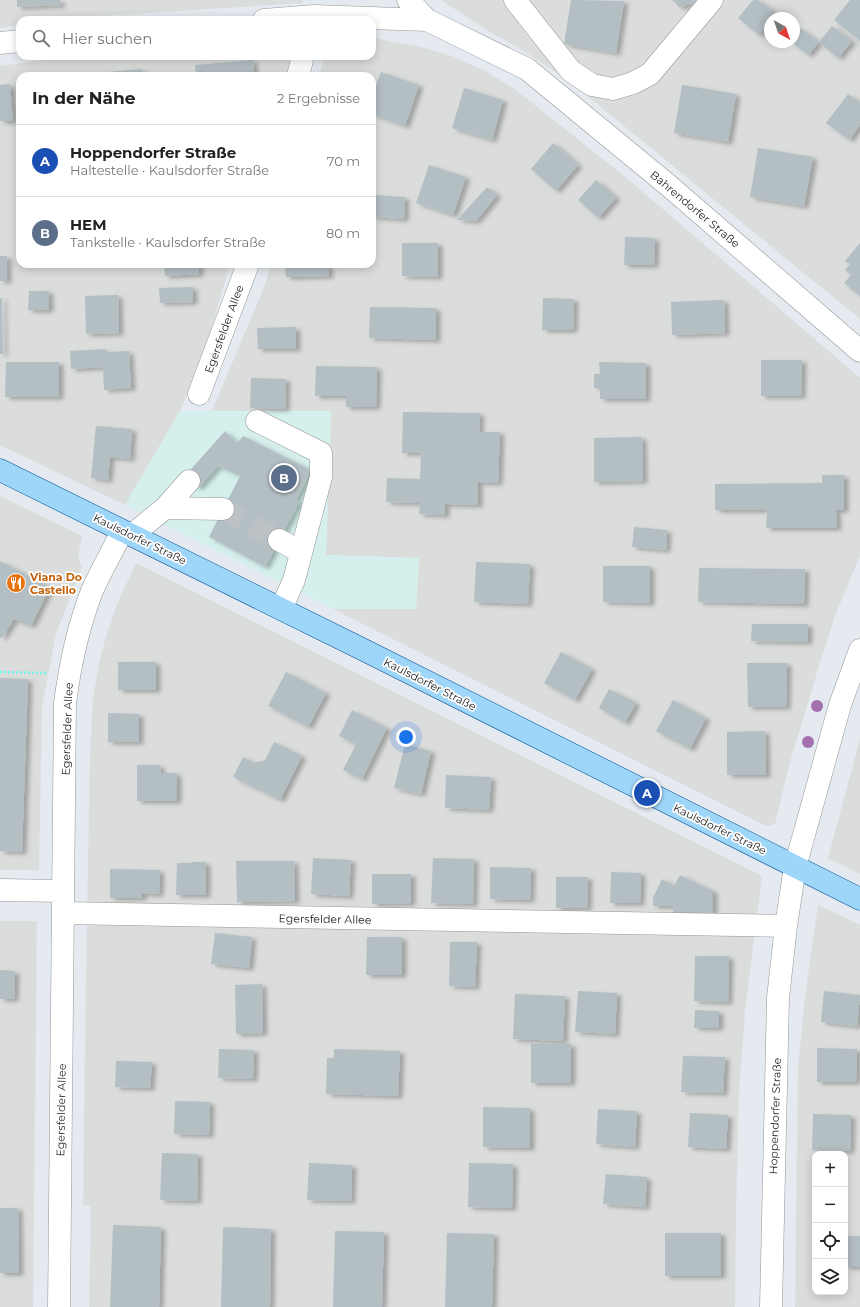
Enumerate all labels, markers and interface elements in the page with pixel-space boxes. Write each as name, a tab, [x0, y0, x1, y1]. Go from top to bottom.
north arrow	[764, 12, 800, 48]
search box	[16, 16, 376, 60]
icon: search	[30, 27, 52, 49]
text: Hier suchen	[62, 29, 152, 48]
text: In der Nähe	[32, 88, 136, 108]
text: 2 Ergebnisse	[277, 90, 360, 106]
text: Hoppendorfer Straße	[70, 143, 236, 162]
text: A	[40, 153, 50, 169]
text: 70 m	[327, 153, 360, 169]
text: Haltestelle · Kaulsdorfer Straße	[70, 162, 269, 178]
street label: Bahrendorfer Straße	[647, 167, 743, 251]
text: HEM	[70, 215, 107, 234]
text: B	[40, 225, 50, 241]
text: 80 m	[326, 225, 360, 241]
text: Tankstelle · Kaulsdorfer Straße	[70, 234, 266, 250]
street label: Egersfelder Allee	[202, 283, 247, 375]
pin: B	[271, 463, 297, 493]
street label: Kaulsdorfer Straße	[91, 510, 189, 568]
place label: Viana Do Castello	[29, 570, 82, 597]
restaurant icon: Viana Do Castello	[5, 572, 27, 594]
street label: Kaulsdorfer Straße	[381, 655, 479, 714]
street label: Egersfelder Allee	[58, 682, 76, 776]
your location	[396, 727, 416, 747]
pin: A	[634, 778, 660, 808]
street label: Kaulsdorfer Straße	[671, 800, 769, 858]
street label: Egersfelder Allee	[278, 911, 372, 927]
street label: Hoppendorfer Straße	[766, 1057, 784, 1175]
street label: Egersfelder Allee	[53, 1063, 69, 1157]
map controls	[812, 1151, 848, 1295]
button: +	[812, 1151, 848, 1187]
button: −	[812, 1187, 848, 1223]
button: locate	[812, 1223, 848, 1259]
button: layers	[812, 1259, 848, 1295]

